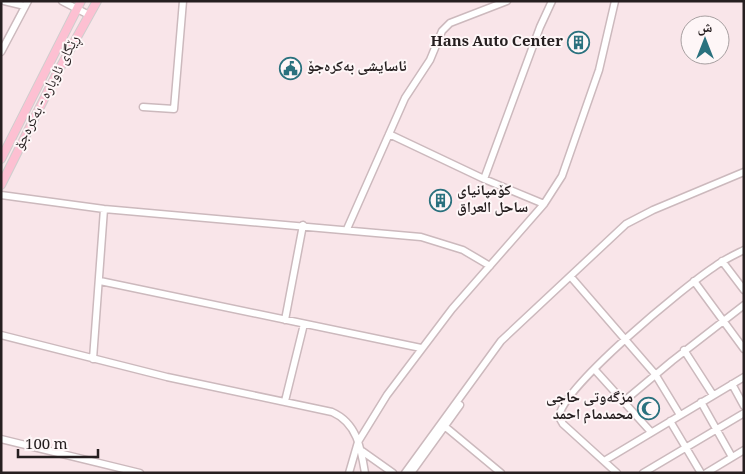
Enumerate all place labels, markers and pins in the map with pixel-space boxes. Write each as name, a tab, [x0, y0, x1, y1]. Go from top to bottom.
place label: Hans Auto Center	[430, 30, 563, 56]
building icon: Hans Auto Center	[567, 31, 591, 55]
place label: ئاسایشی بەکرەجۆ	[307, 55, 407, 81]
public building icon: ئاسایشی بەکرەجۆ	[279, 56, 303, 80]
place label: کۆمپانیای ساحل العراق	[457, 179, 528, 222]
building icon: کۆمپانیای ساحل العراق	[429, 189, 453, 213]
place label: مزگەوتی حاجی محمدمام احمد	[546, 386, 633, 429]
mosque icon: مزگەوتی حاجی محمدمام احمد	[637, 396, 661, 420]

